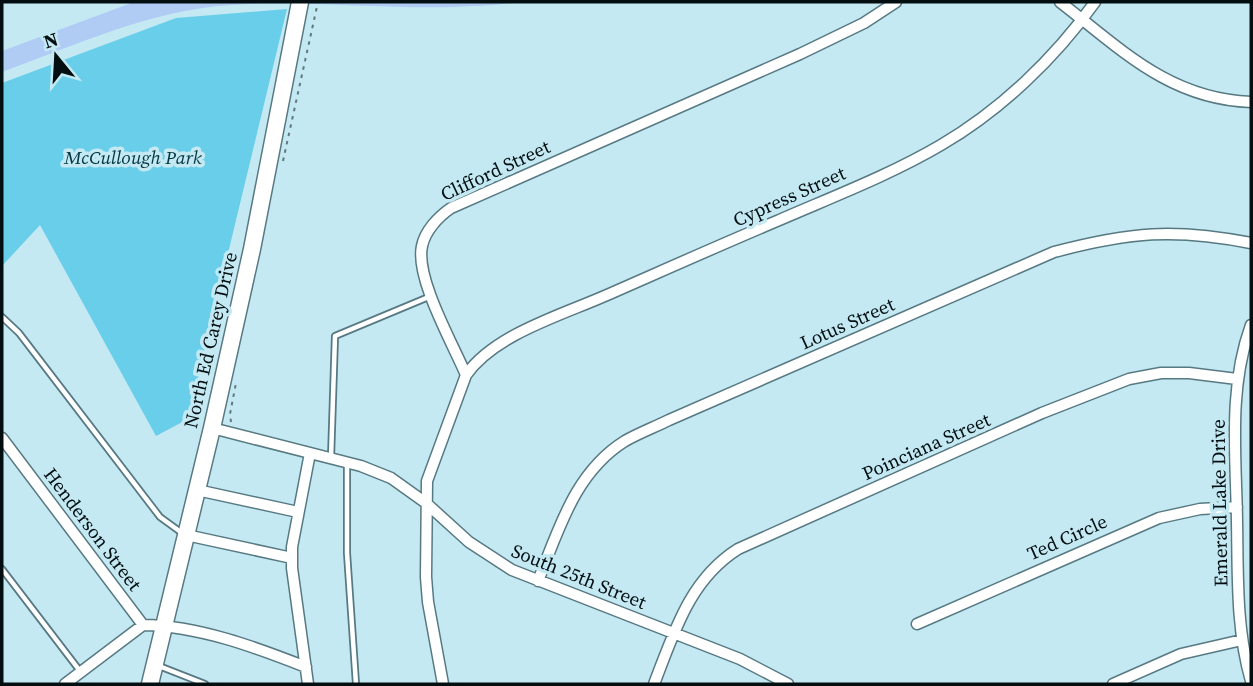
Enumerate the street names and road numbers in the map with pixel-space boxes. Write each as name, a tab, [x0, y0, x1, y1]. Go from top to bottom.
street label: Clifford Street	[436, 133, 555, 207]
street label: Cypress Street	[729, 159, 850, 232]
street label: North Ed Carey Drive	[177, 249, 243, 431]
street label: Lotus Street	[796, 290, 899, 355]
street label: Poinciana Street	[858, 406, 995, 486]
street label: Emerald Lake Drive	[1205, 419, 1233, 587]
street label: Henderson Street	[38, 462, 148, 597]
street label: Ted Circle	[1023, 508, 1111, 566]
street label: South 25th Street	[508, 537, 651, 615]

